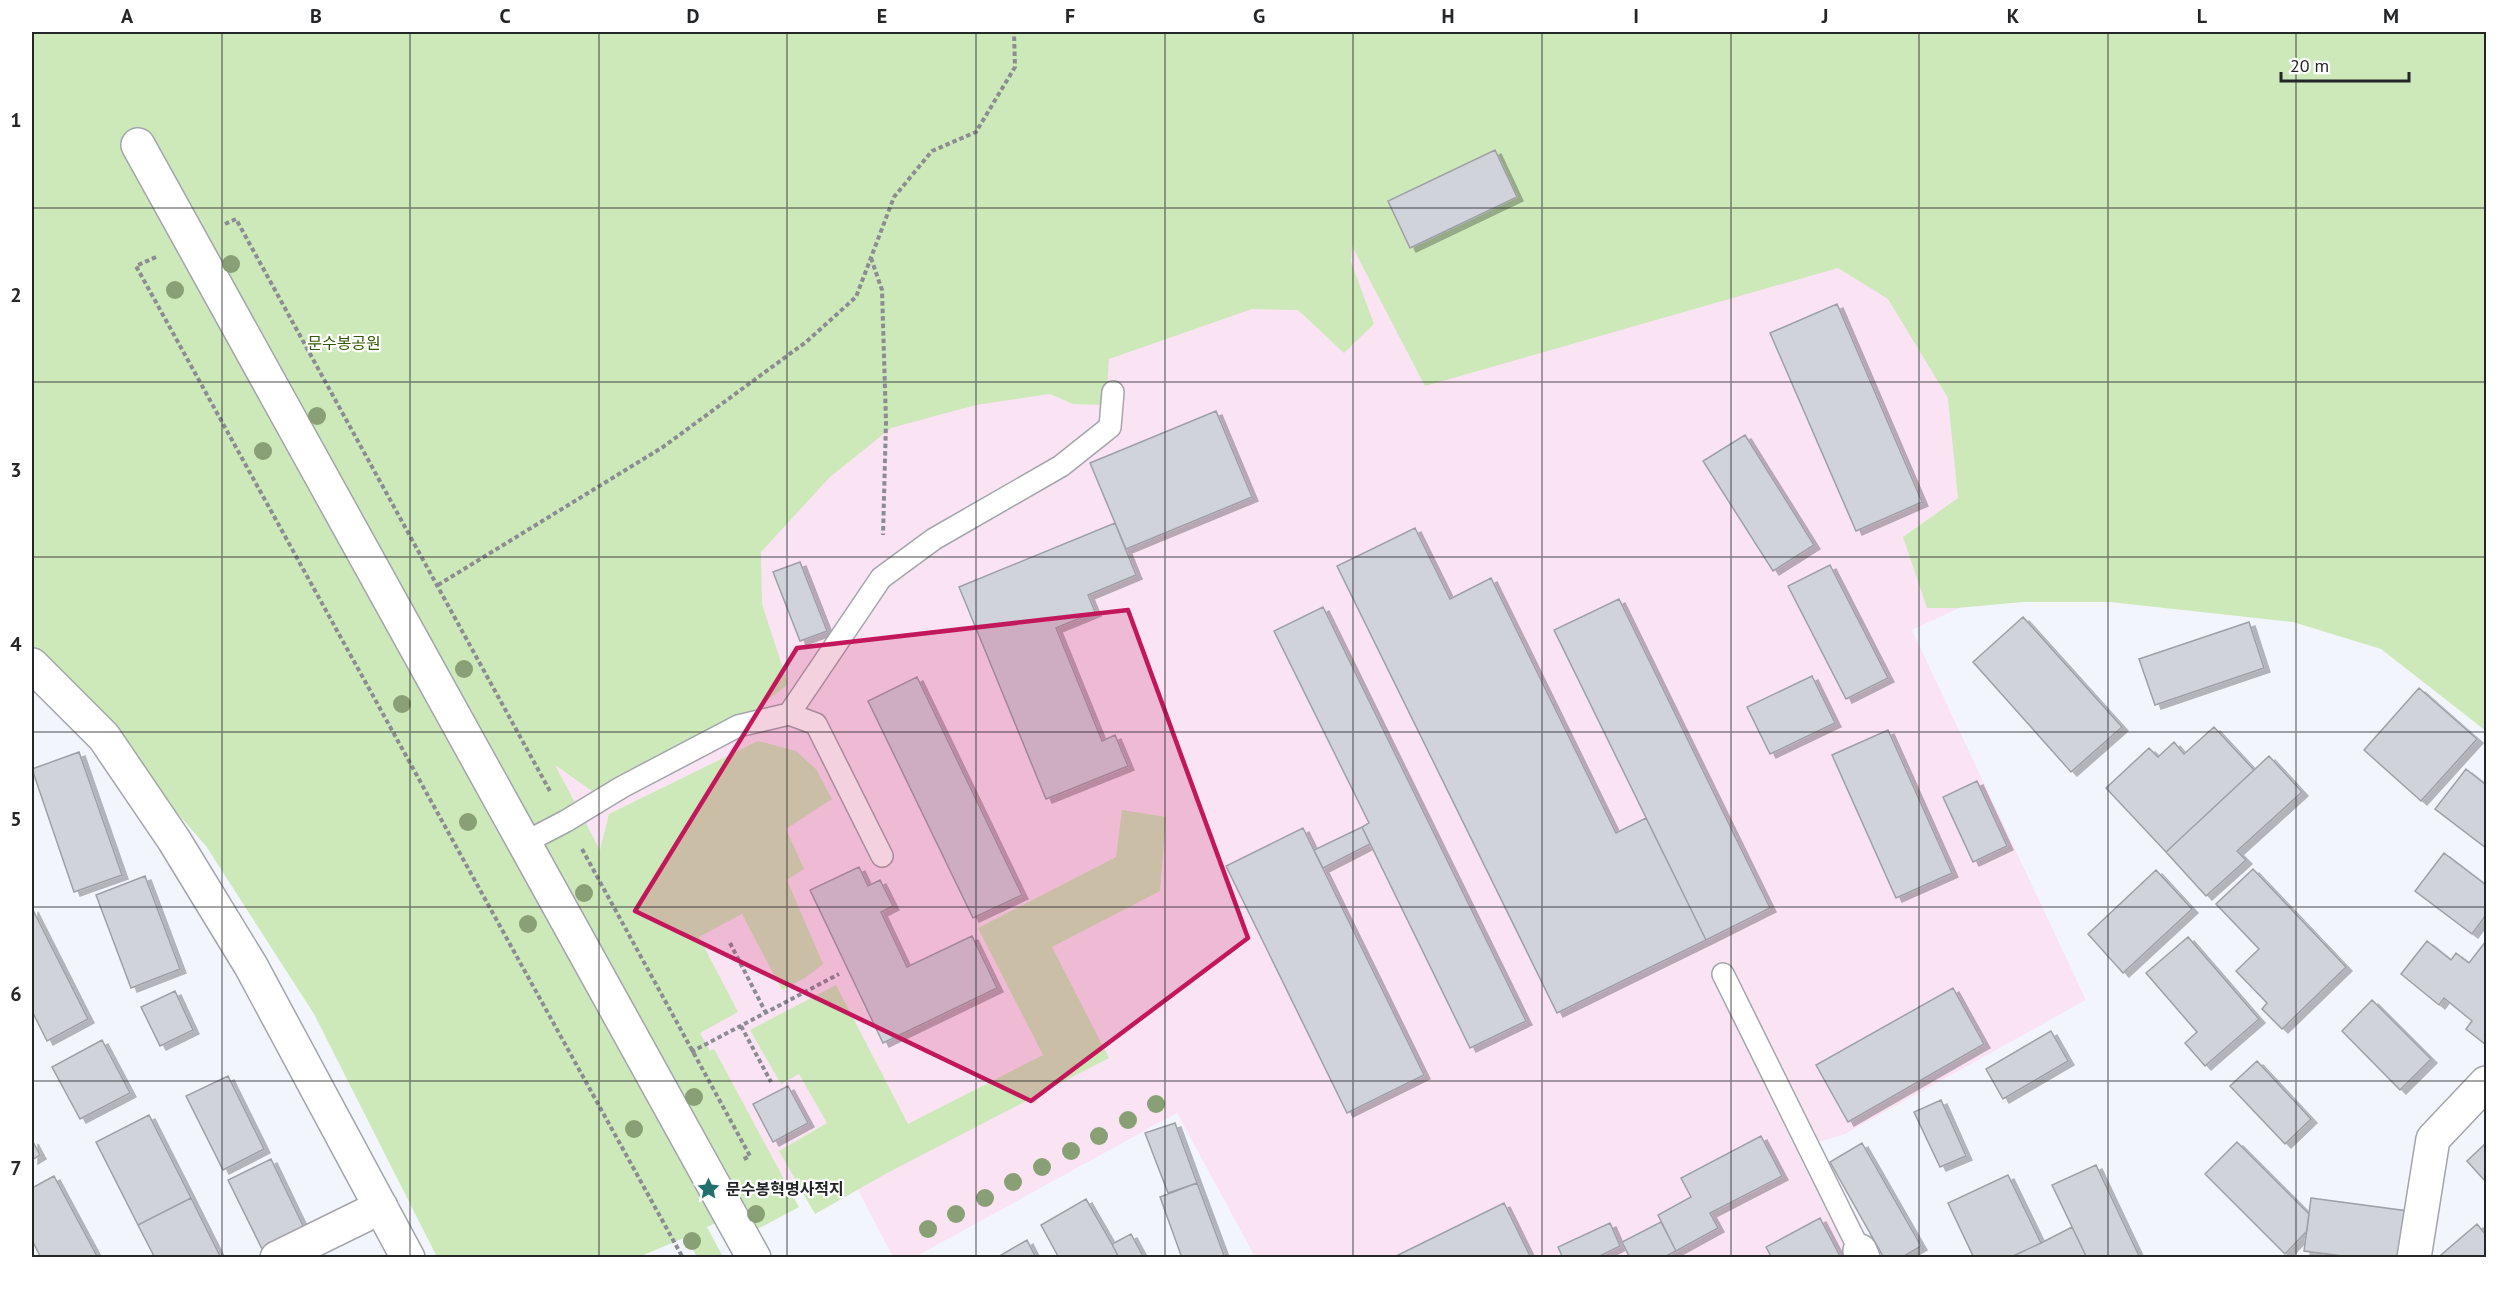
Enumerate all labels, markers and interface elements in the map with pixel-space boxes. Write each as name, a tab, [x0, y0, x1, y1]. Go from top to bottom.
text: A	[121, 3, 134, 29]
text: B	[310, 3, 322, 29]
text: C	[499, 3, 511, 29]
text: D	[687, 3, 700, 29]
text: E	[877, 3, 887, 29]
text: F	[1065, 3, 1075, 29]
text: G	[1253, 3, 1265, 29]
text: H	[1441, 3, 1455, 29]
text: I	[1633, 3, 1639, 29]
text: J	[1821, 3, 1828, 29]
text: K	[2007, 3, 2020, 29]
text: L	[2197, 3, 2208, 29]
text: M	[2383, 3, 2399, 29]
scale bar	[2281, 45, 2408, 83]
text: 20 m	[2290, 54, 2329, 77]
text: 1	[10, 107, 22, 133]
text: 2	[10, 282, 22, 308]
park label: 문수봉공원	[307, 333, 381, 353]
text: 3	[10, 457, 22, 483]
text: 4	[10, 631, 22, 657]
text: 5	[10, 806, 22, 832]
text: 6	[10, 981, 22, 1007]
text: 7	[10, 1155, 22, 1181]
place icon: 문수봉혁명사적지	[695, 1176, 721, 1202]
place label: 문수봉혁명사적지	[726, 1179, 844, 1199]

